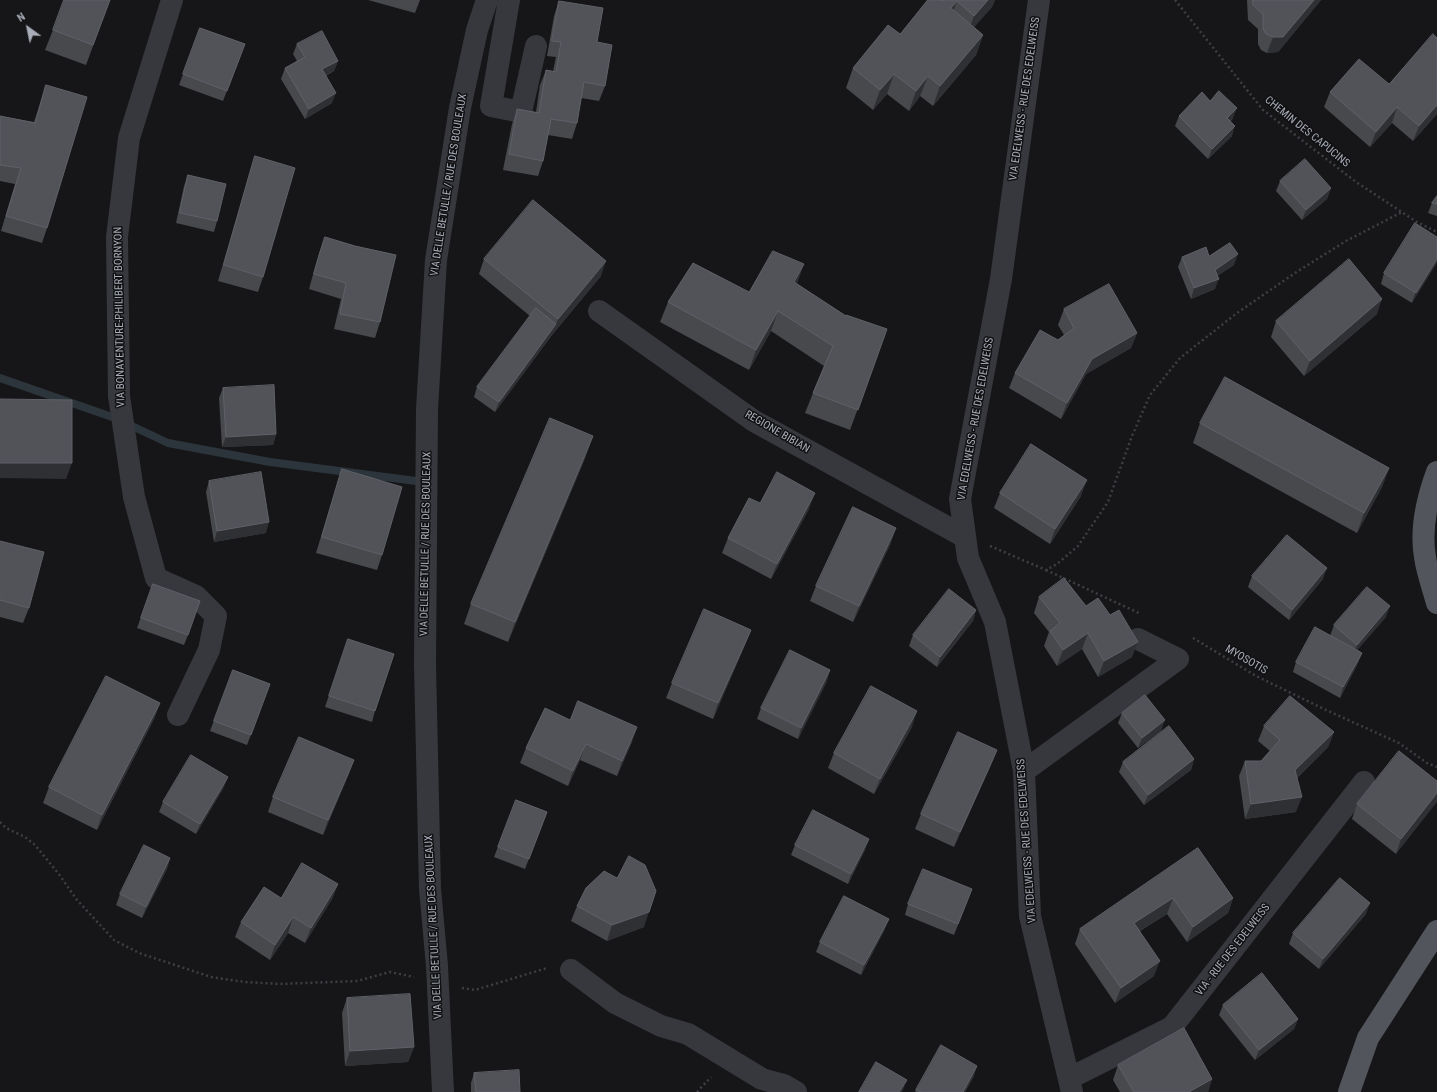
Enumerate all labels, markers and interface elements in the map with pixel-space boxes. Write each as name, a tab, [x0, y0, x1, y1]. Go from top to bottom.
north arrow	[8, 8, 48, 48]
text: N	[15, 10, 28, 25]
street label: VIA EDELWEISS - RUE DES EDELWEISS	[1007, 16, 1043, 182]
street label: VIA DELLE BETULLE / RUE DES BOULEAUX	[428, 93, 470, 277]
street label: CHEMIN DES CAPUCINS	[1262, 94, 1352, 170]
street label: VIA BONAVENTURE-PHILIBERT BORNYON	[112, 227, 128, 407]
street label: VIA EDELWEISS - RUE DES EDELWEISS	[955, 337, 997, 501]
street label: REGIONE BIBIAN	[742, 408, 812, 456]
street label: VIA DELLE BETULLE / RUE DES BOULEAUX	[418, 452, 434, 636]
street label: MYOSOTIS	[1222, 643, 1270, 677]
street label: VIA EDELWEISS - RUE DES EDELWEISS	[1015, 758, 1039, 924]
street label: VIA DELLE BETULLE / RUE DES BOULEAUX	[423, 834, 445, 1020]
street label: VIA - RUE DES EDELWEISS	[1193, 901, 1273, 999]

